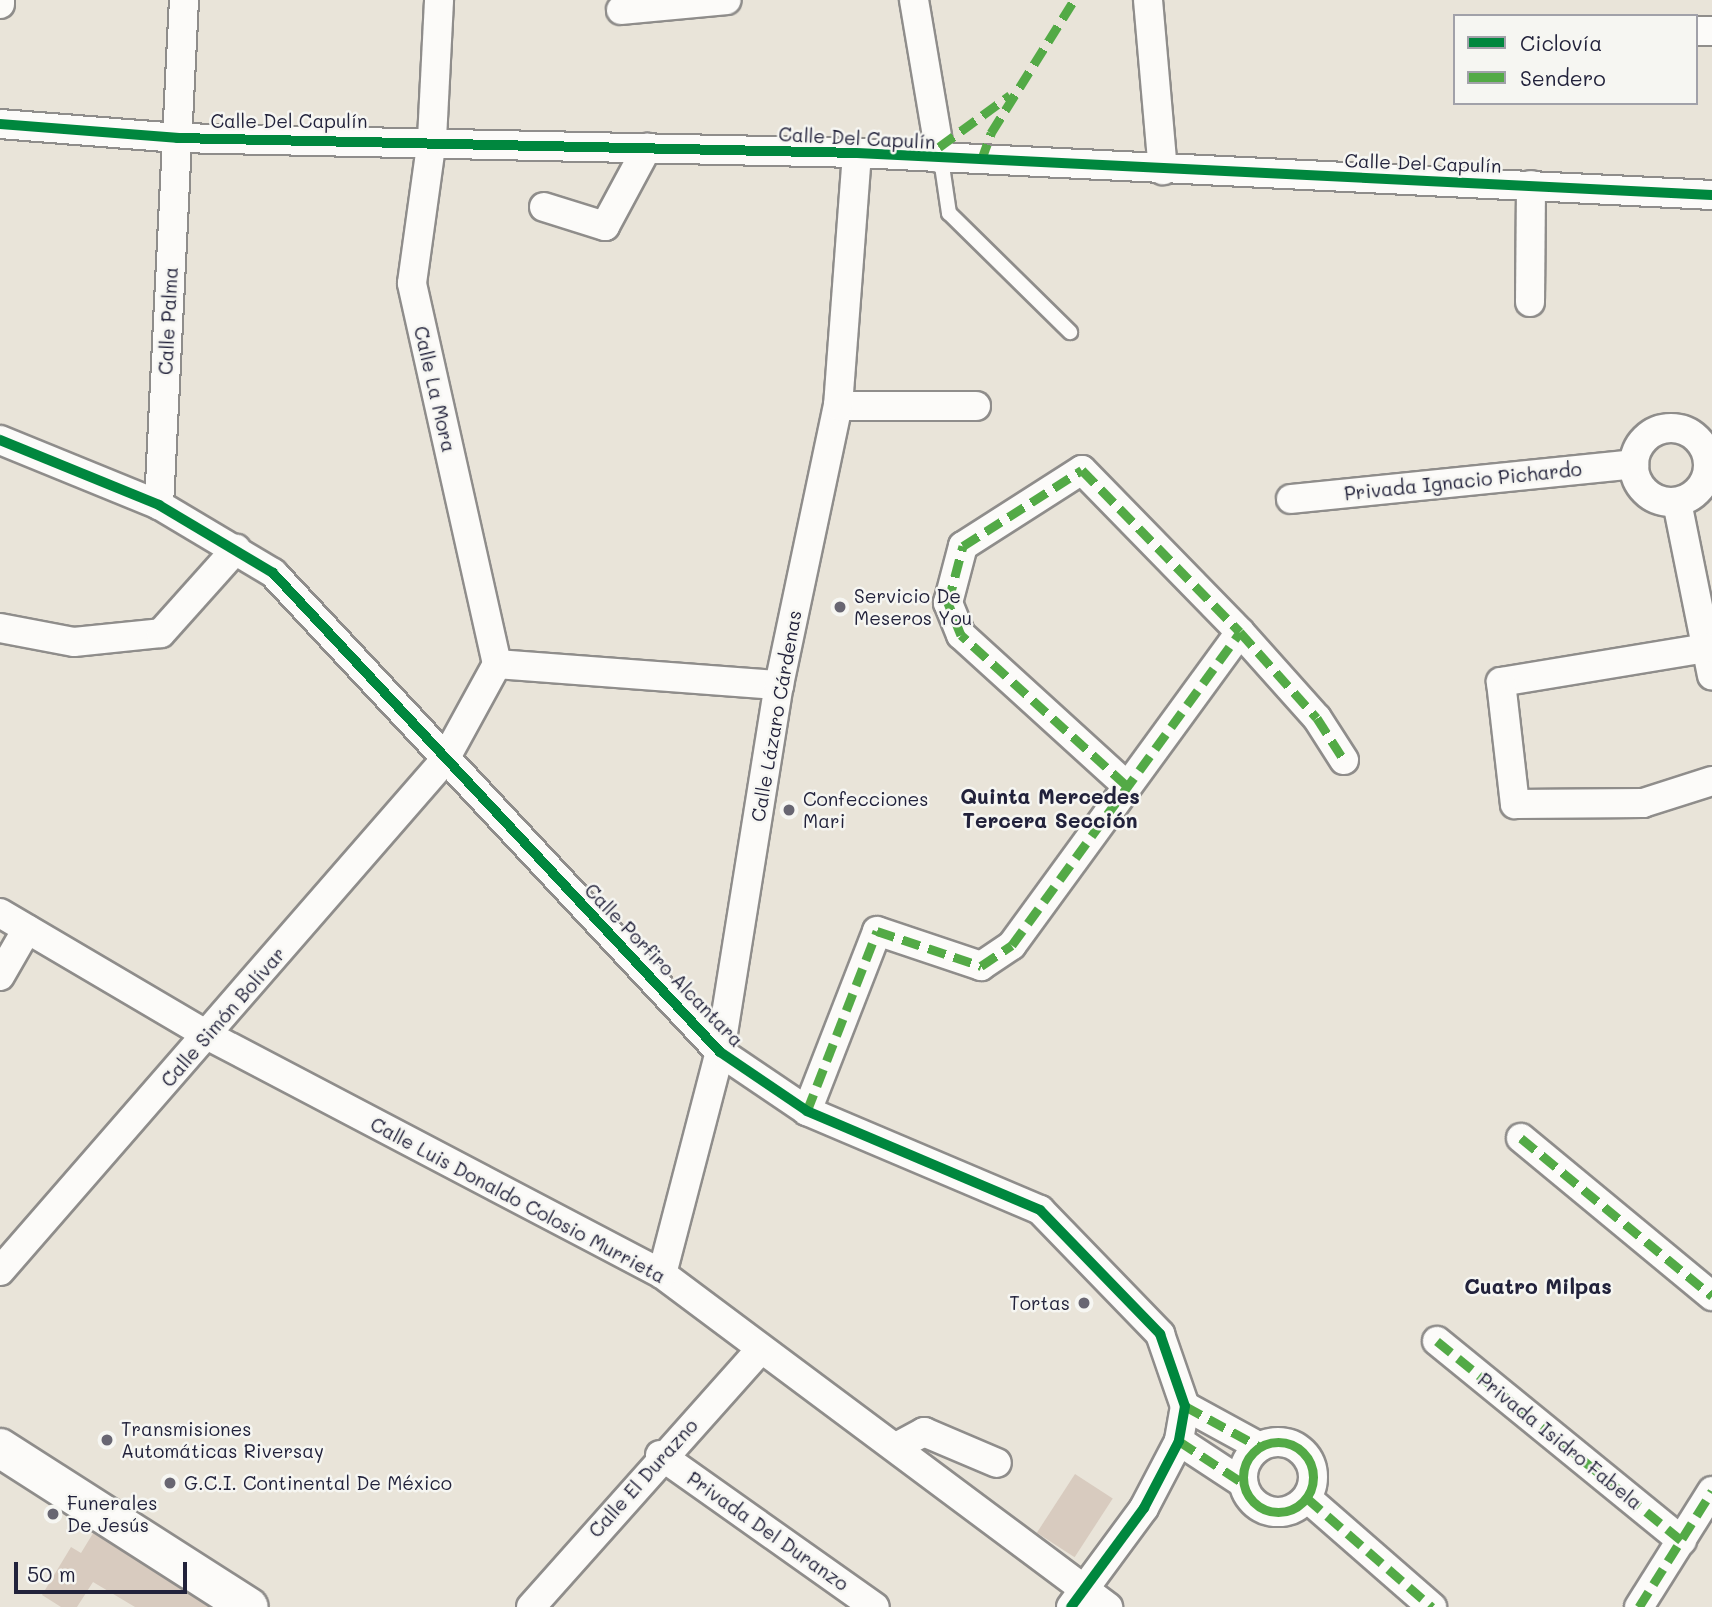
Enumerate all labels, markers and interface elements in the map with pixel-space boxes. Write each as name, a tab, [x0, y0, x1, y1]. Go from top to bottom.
legend	[1453, 14, 1698, 105]
text: Ciclovía	[1520, 29, 1602, 56]
text: Sendero	[1520, 64, 1606, 91]
street label: Calle Del Capulín	[210, 110, 368, 132]
street label: Calle Del Capulín	[778, 123, 936, 153]
street label: Calle Del Capulín	[1344, 149, 1502, 177]
street label: Calle Palma	[154, 266, 182, 376]
street label: Calle La Mora	[409, 324, 461, 454]
street label: Privada Ignacio Pichardo	[1343, 457, 1583, 505]
place label: Servicio De Meseros You	[854, 585, 972, 629]
marker: Servicio De Meseros You	[832, 599, 848, 615]
street label: Calle Lázaro Cárdenas	[746, 609, 806, 823]
district label: Quinta Mercedes Tercera Sección	[960, 783, 1140, 833]
place label: Confecciones Mari	[803, 788, 928, 832]
marker: Confecciones Mari	[781, 802, 797, 818]
street label: Calle Porfiro Alcantara	[580, 879, 748, 1051]
street label: Calle Simón Bolívar	[156, 943, 290, 1091]
street label: Calle Luis Donaldo Colosio Murrieta	[367, 1112, 669, 1288]
district label: Cuatro Milpas	[1464, 1273, 1612, 1299]
place label: Tortas	[1009, 1292, 1070, 1314]
marker: Tortas	[1076, 1295, 1092, 1311]
street label: Privada Isidro Fabela	[1474, 1368, 1646, 1514]
street label: Calle El Durazno	[584, 1414, 702, 1542]
place label: Transmisiones Automáticas Riversay	[121, 1418, 324, 1462]
marker: Transmisiones Automáticas Riversay	[99, 1432, 115, 1448]
street label: Privada Del Duranzo	[683, 1467, 853, 1595]
place label: G.C.I. Continental De México	[184, 1472, 452, 1494]
marker: G.C.I. Continental De México	[162, 1475, 178, 1491]
place label: Funerales De Jesús	[67, 1492, 157, 1536]
marker: Funerales De Jesús	[45, 1506, 61, 1522]
scale bar	[18, 1548, 191, 1592]
text: 50 m	[27, 1560, 76, 1587]

